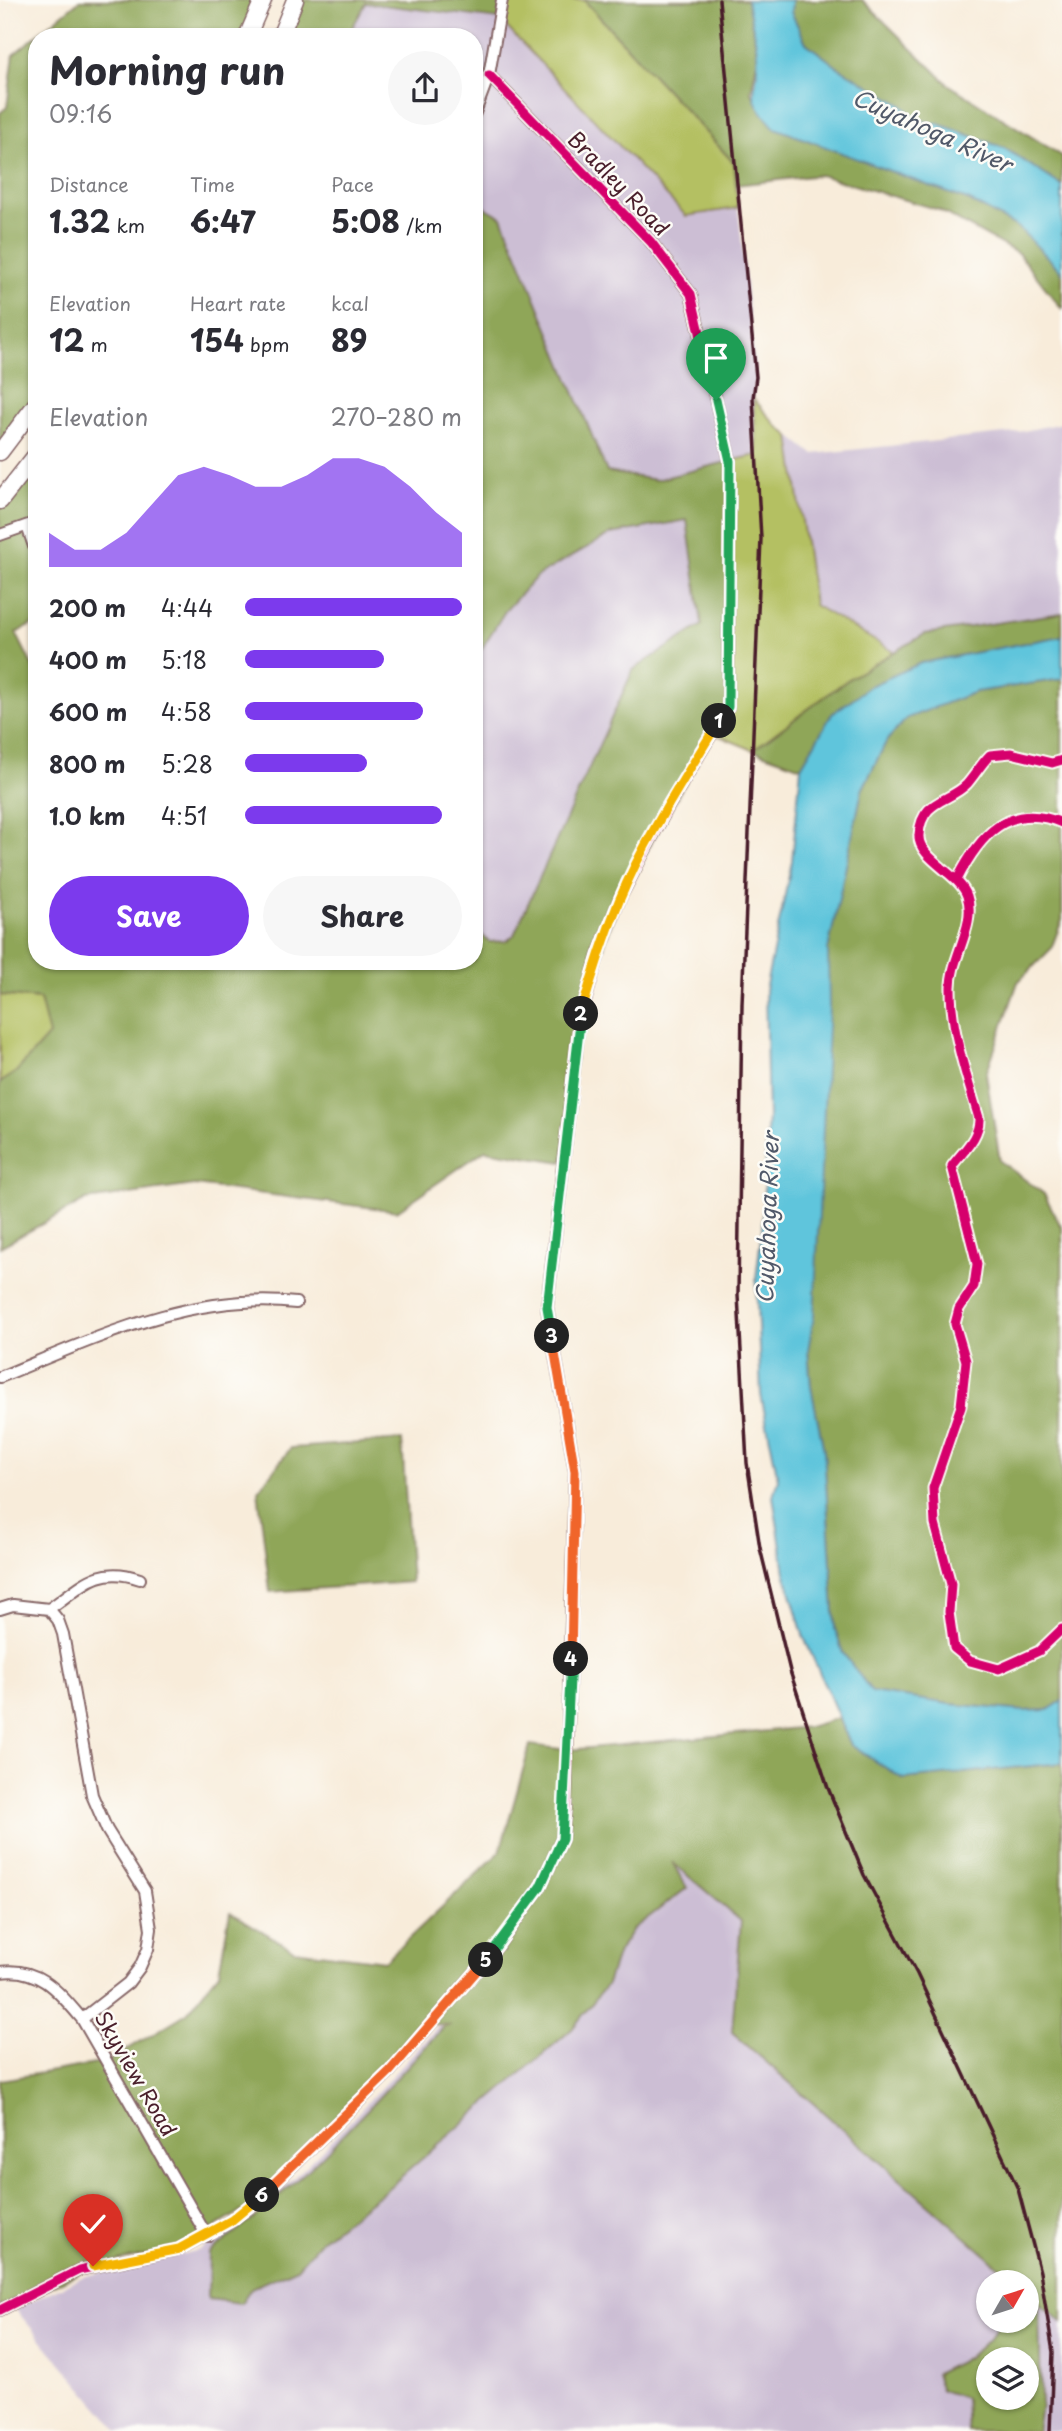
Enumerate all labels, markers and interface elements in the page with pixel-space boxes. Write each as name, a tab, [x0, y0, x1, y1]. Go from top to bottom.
text: Morning run	[49, 41, 285, 98]
button: share	[388, 51, 462, 125]
water label: Cuyahoga River	[847, 79, 1021, 182]
text: 09:16	[49, 96, 112, 131]
street label: Bradley Road	[561, 123, 678, 242]
text: Distance	[49, 170, 129, 198]
text: Time	[190, 170, 235, 198]
text: Pace	[331, 170, 374, 198]
text: 1.32	[49, 198, 110, 243]
text: 6:47	[190, 198, 256, 243]
text: 5:08	[331, 198, 400, 243]
text: km	[110, 211, 145, 239]
text: /km	[400, 211, 443, 239]
text: Elevation	[49, 289, 131, 317]
text: Heart rate	[190, 289, 286, 317]
text: kcal	[331, 289, 369, 317]
text: 12	[49, 317, 84, 362]
text: 154	[190, 317, 244, 362]
text: 89	[331, 317, 368, 362]
pin	[686, 328, 746, 400]
text: m	[84, 330, 108, 358]
text: bpm	[244, 330, 289, 358]
icon: arrive	[697, 339, 735, 377]
text: Elevation	[49, 399, 148, 434]
text: 270–280 m	[331, 399, 462, 434]
text: 200 m	[49, 590, 126, 625]
text: 4:44	[161, 590, 213, 625]
text: 400 m	[49, 642, 127, 677]
text: 5:18	[161, 642, 207, 677]
text: 600 m	[49, 694, 127, 729]
text: 4:58	[161, 694, 212, 729]
pin: 1	[702, 704, 736, 738]
text: 1	[714, 706, 723, 734]
text: 800 m	[49, 746, 126, 781]
text: 5:28	[161, 746, 213, 781]
text: 1.0 km	[49, 798, 126, 833]
text: 4:51	[161, 798, 207, 833]
button: Save	[49, 876, 249, 956]
button: Share	[263, 876, 462, 956]
pin: 2	[564, 996, 598, 1032]
text: 2	[574, 999, 587, 1027]
water label: Cuyahoga River	[746, 1128, 787, 1304]
pin: 3	[534, 1318, 570, 1354]
text: 3	[545, 1321, 558, 1349]
pin: 4	[554, 1642, 588, 1676]
text: 4	[564, 1644, 577, 1672]
pin: 5	[468, 1942, 504, 1978]
text: 5	[479, 1945, 492, 1973]
street label: Skyview Road	[88, 2004, 186, 2142]
pin: 6	[244, 2178, 280, 2212]
text: 6	[255, 2180, 268, 2208]
pin	[63, 2194, 123, 2266]
icon: check	[74, 2205, 112, 2243]
north arrow	[976, 2270, 1040, 2333]
map controls	[976, 2270, 1039, 2410]
button: layers	[976, 2347, 1039, 2410]

